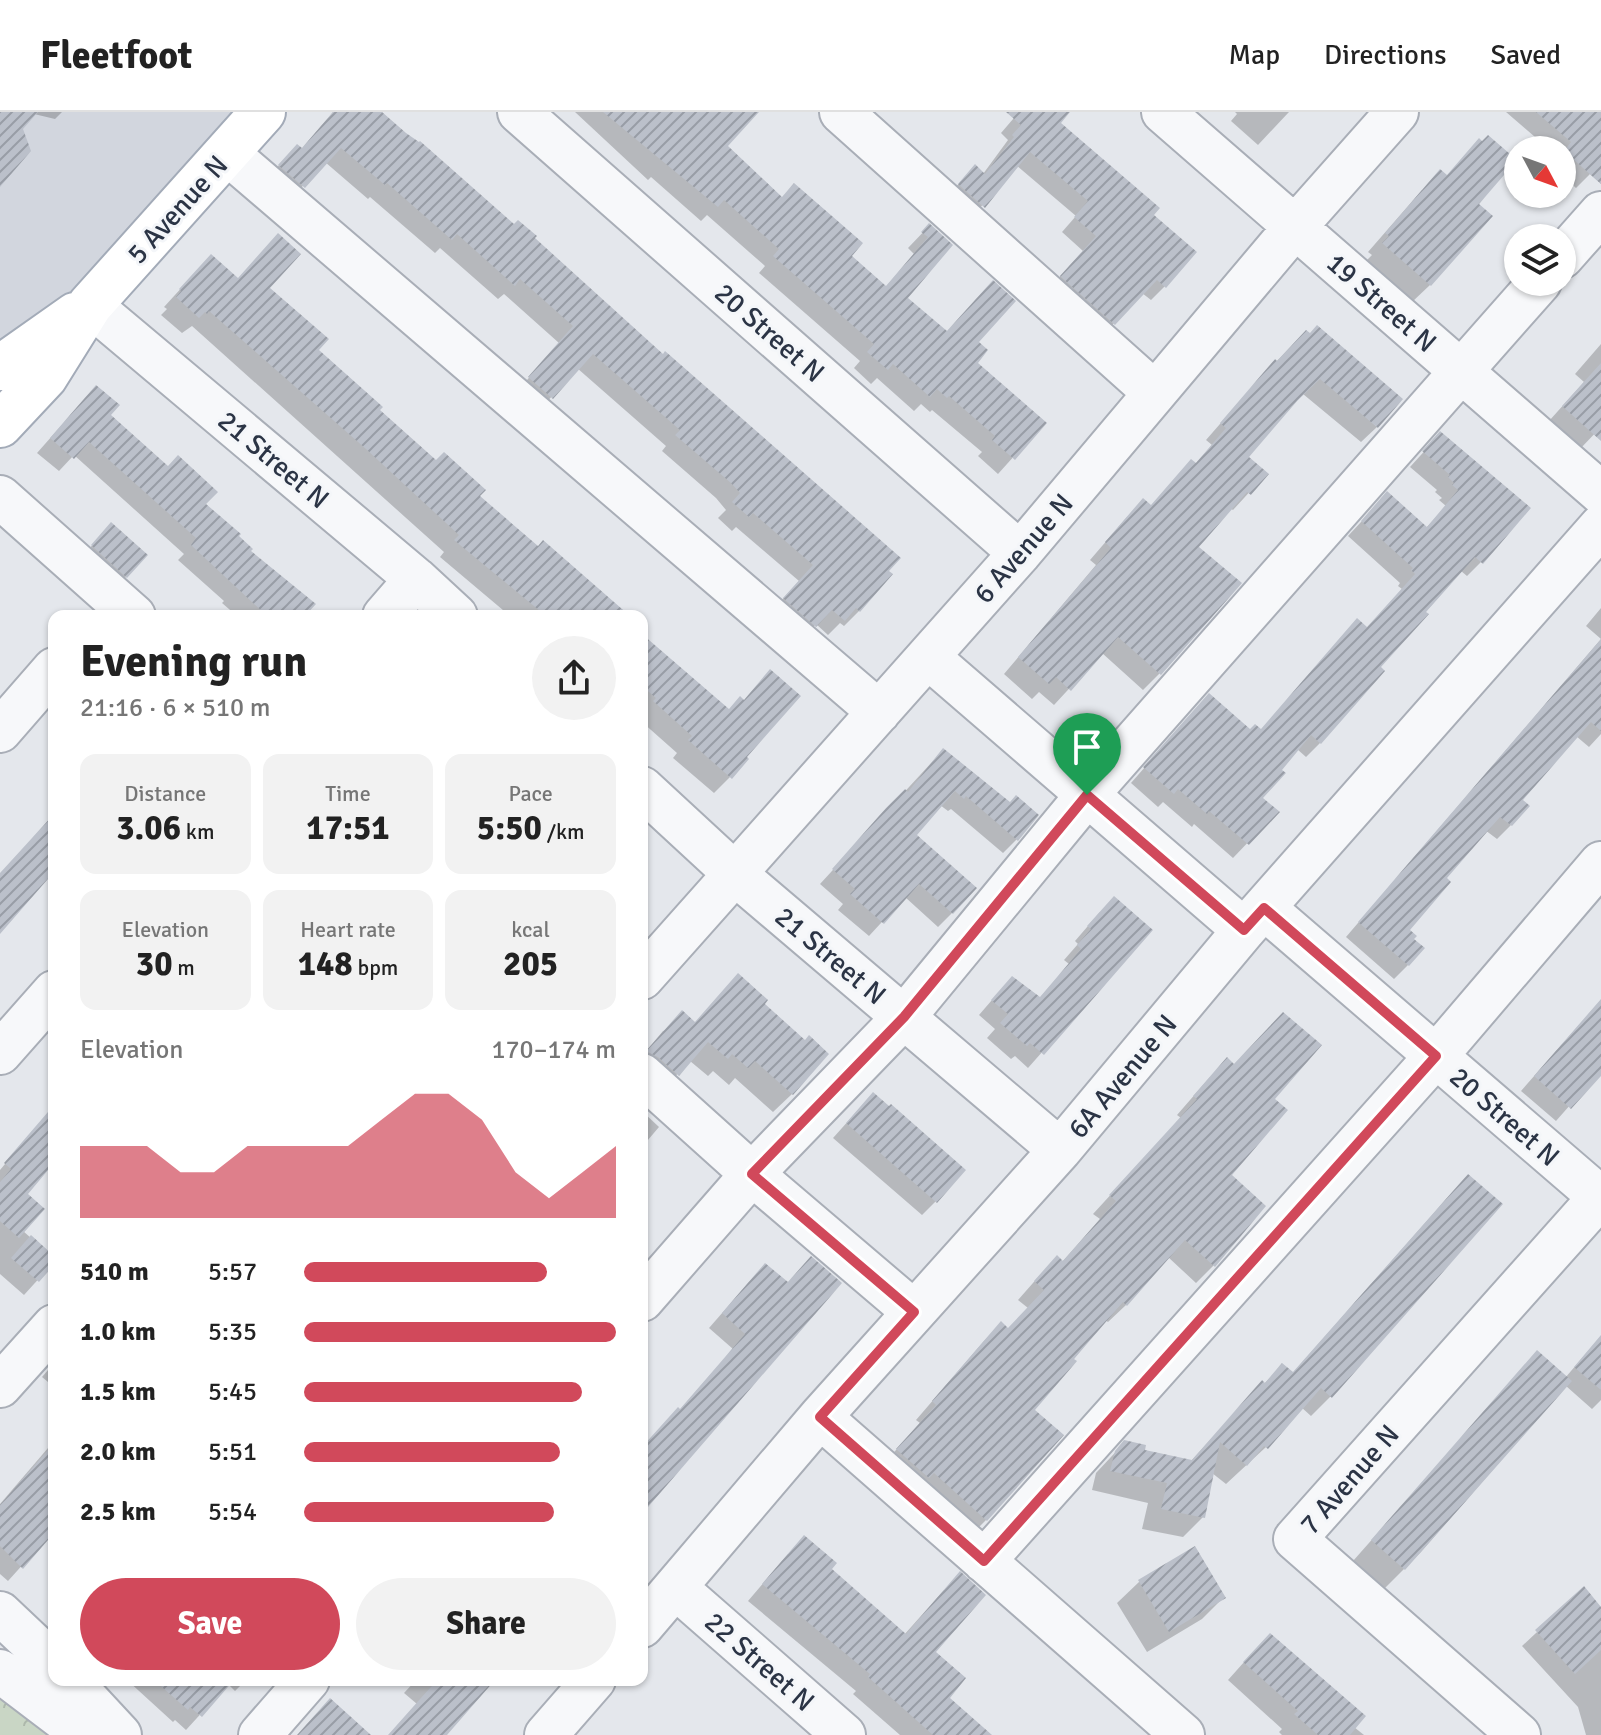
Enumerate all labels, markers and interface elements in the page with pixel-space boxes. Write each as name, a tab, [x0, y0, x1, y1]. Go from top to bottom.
text: Fleetfoot	[40, 32, 192, 79]
text: Map	[1228, 38, 1280, 72]
text: Directions	[1324, 38, 1446, 72]
text: Saved	[1490, 38, 1561, 72]
north arrow	[1504, 136, 1576, 208]
map controls	[1504, 136, 1576, 296]
street label: 5 Avenue N	[120, 148, 235, 271]
button: layers	[1504, 224, 1576, 296]
street label: 19 Street N	[1319, 246, 1443, 360]
street label: 20 Street N	[707, 276, 831, 390]
street label: 21 Street N	[211, 404, 336, 516]
street label: 6 Avenue N	[967, 487, 1081, 610]
text: Evening run	[80, 635, 307, 689]
button: share	[532, 636, 616, 720]
text: 21:16 · 6 × 510 m	[80, 692, 271, 724]
pin	[1053, 713, 1121, 795]
icon: arrive	[1065, 725, 1109, 769]
text: Distance	[124, 780, 206, 807]
text: Time	[325, 780, 371, 807]
text: Pace	[509, 780, 553, 807]
text: 3.06	[116, 807, 181, 849]
text: 17:51	[306, 807, 390, 849]
text: 5:50	[477, 807, 542, 849]
text: km	[181, 818, 214, 845]
text: /km	[542, 818, 585, 845]
street label: 21 Street N	[768, 900, 893, 1012]
text: Elevation	[122, 916, 209, 943]
text: Heart rate	[300, 916, 396, 943]
text: kcal	[511, 916, 550, 943]
text: 30	[136, 943, 173, 985]
text: 148	[298, 943, 353, 985]
text: 205	[503, 943, 558, 985]
text: m	[173, 954, 195, 981]
text: bpm	[353, 954, 398, 981]
street label: 6A Avenue N	[1061, 1008, 1184, 1145]
text: Elevation	[80, 1034, 184, 1066]
text: 170–174 m	[492, 1034, 616, 1066]
street label: 20 Street N	[1442, 1060, 1566, 1174]
text: 510 m	[80, 1256, 149, 1288]
text: 5:57	[208, 1256, 257, 1288]
text: 1.0 km	[80, 1316, 156, 1348]
text: 5:35	[208, 1316, 257, 1348]
text: 1.5 km	[80, 1376, 156, 1408]
text: 5:45	[208, 1376, 257, 1408]
street label: 7 Avenue N	[1293, 1418, 1407, 1541]
text: 2.0 km	[80, 1436, 156, 1468]
text: 5:51	[208, 1436, 257, 1468]
text: 2.5 km	[80, 1496, 156, 1528]
text: 5:54	[208, 1496, 257, 1528]
button: Save	[80, 1578, 340, 1670]
button: Share	[356, 1578, 616, 1670]
street label: 22 Street N	[697, 1605, 821, 1719]

